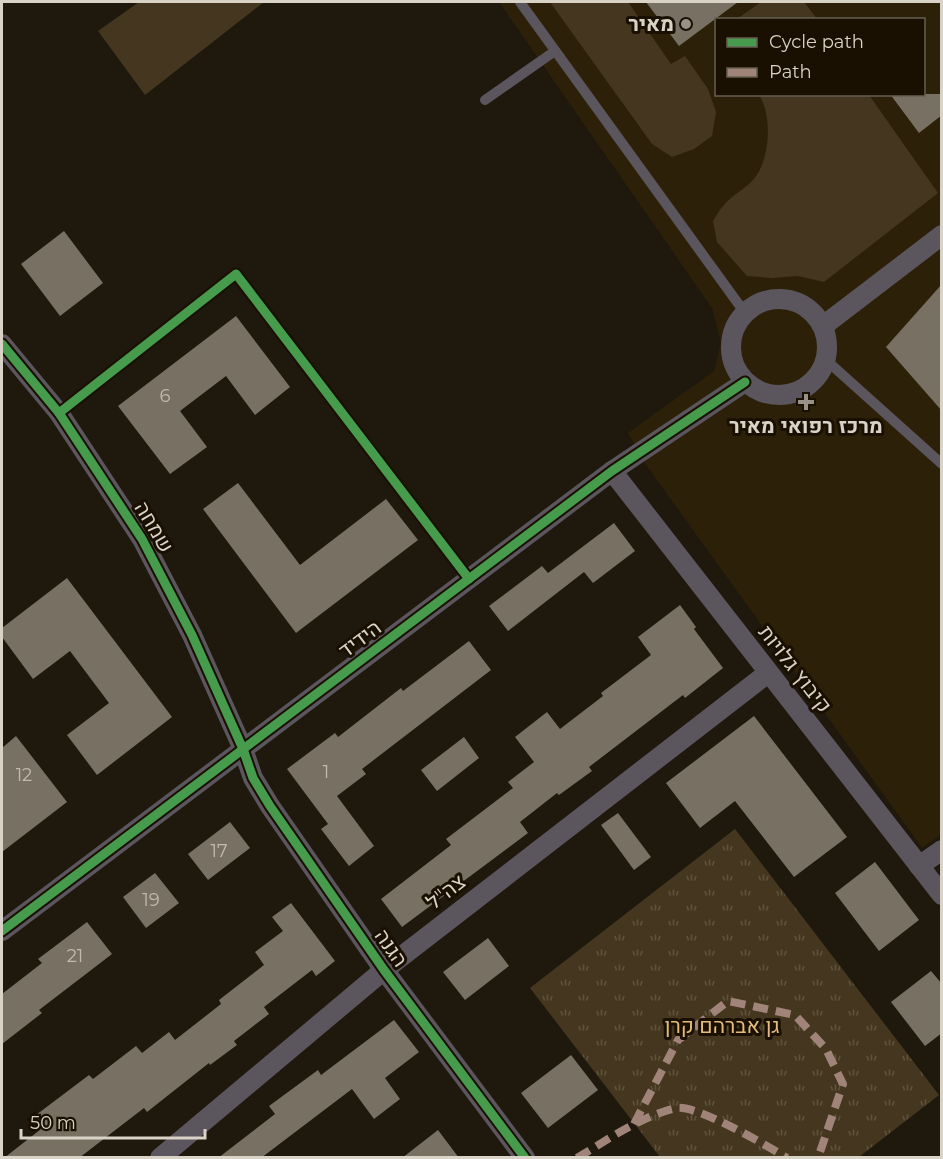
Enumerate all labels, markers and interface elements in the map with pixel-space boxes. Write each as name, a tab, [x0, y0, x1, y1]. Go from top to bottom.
place label: מאיר	[628, 11, 674, 36]
marker: מאיר	[679, 17, 693, 31]
legend	[715, 18, 925, 96]
text: Cycle path	[769, 31, 864, 53]
text: Path	[769, 61, 812, 83]
house number: 6	[160, 385, 171, 407]
marker: מרכז רפואי מאיר	[797, 393, 815, 411]
place label: מרכז רפואי מאיר	[729, 413, 883, 438]
street label: שמחה	[130, 497, 179, 557]
street label: הידיד	[333, 615, 386, 663]
street label: קיבוץ גלויות	[753, 620, 837, 717]
house number: 1	[323, 761, 329, 783]
house number: 12	[16, 764, 32, 786]
house number: 17	[210, 840, 228, 862]
street label: צה"ל	[421, 869, 470, 915]
house number: 19	[142, 889, 160, 911]
street label: הגנה	[370, 924, 413, 971]
house number: 21	[67, 945, 83, 967]
park label: גן אברהם קרן	[664, 1013, 780, 1038]
scale bar	[21, 1102, 206, 1140]
text: 50 m	[30, 1112, 76, 1134]

